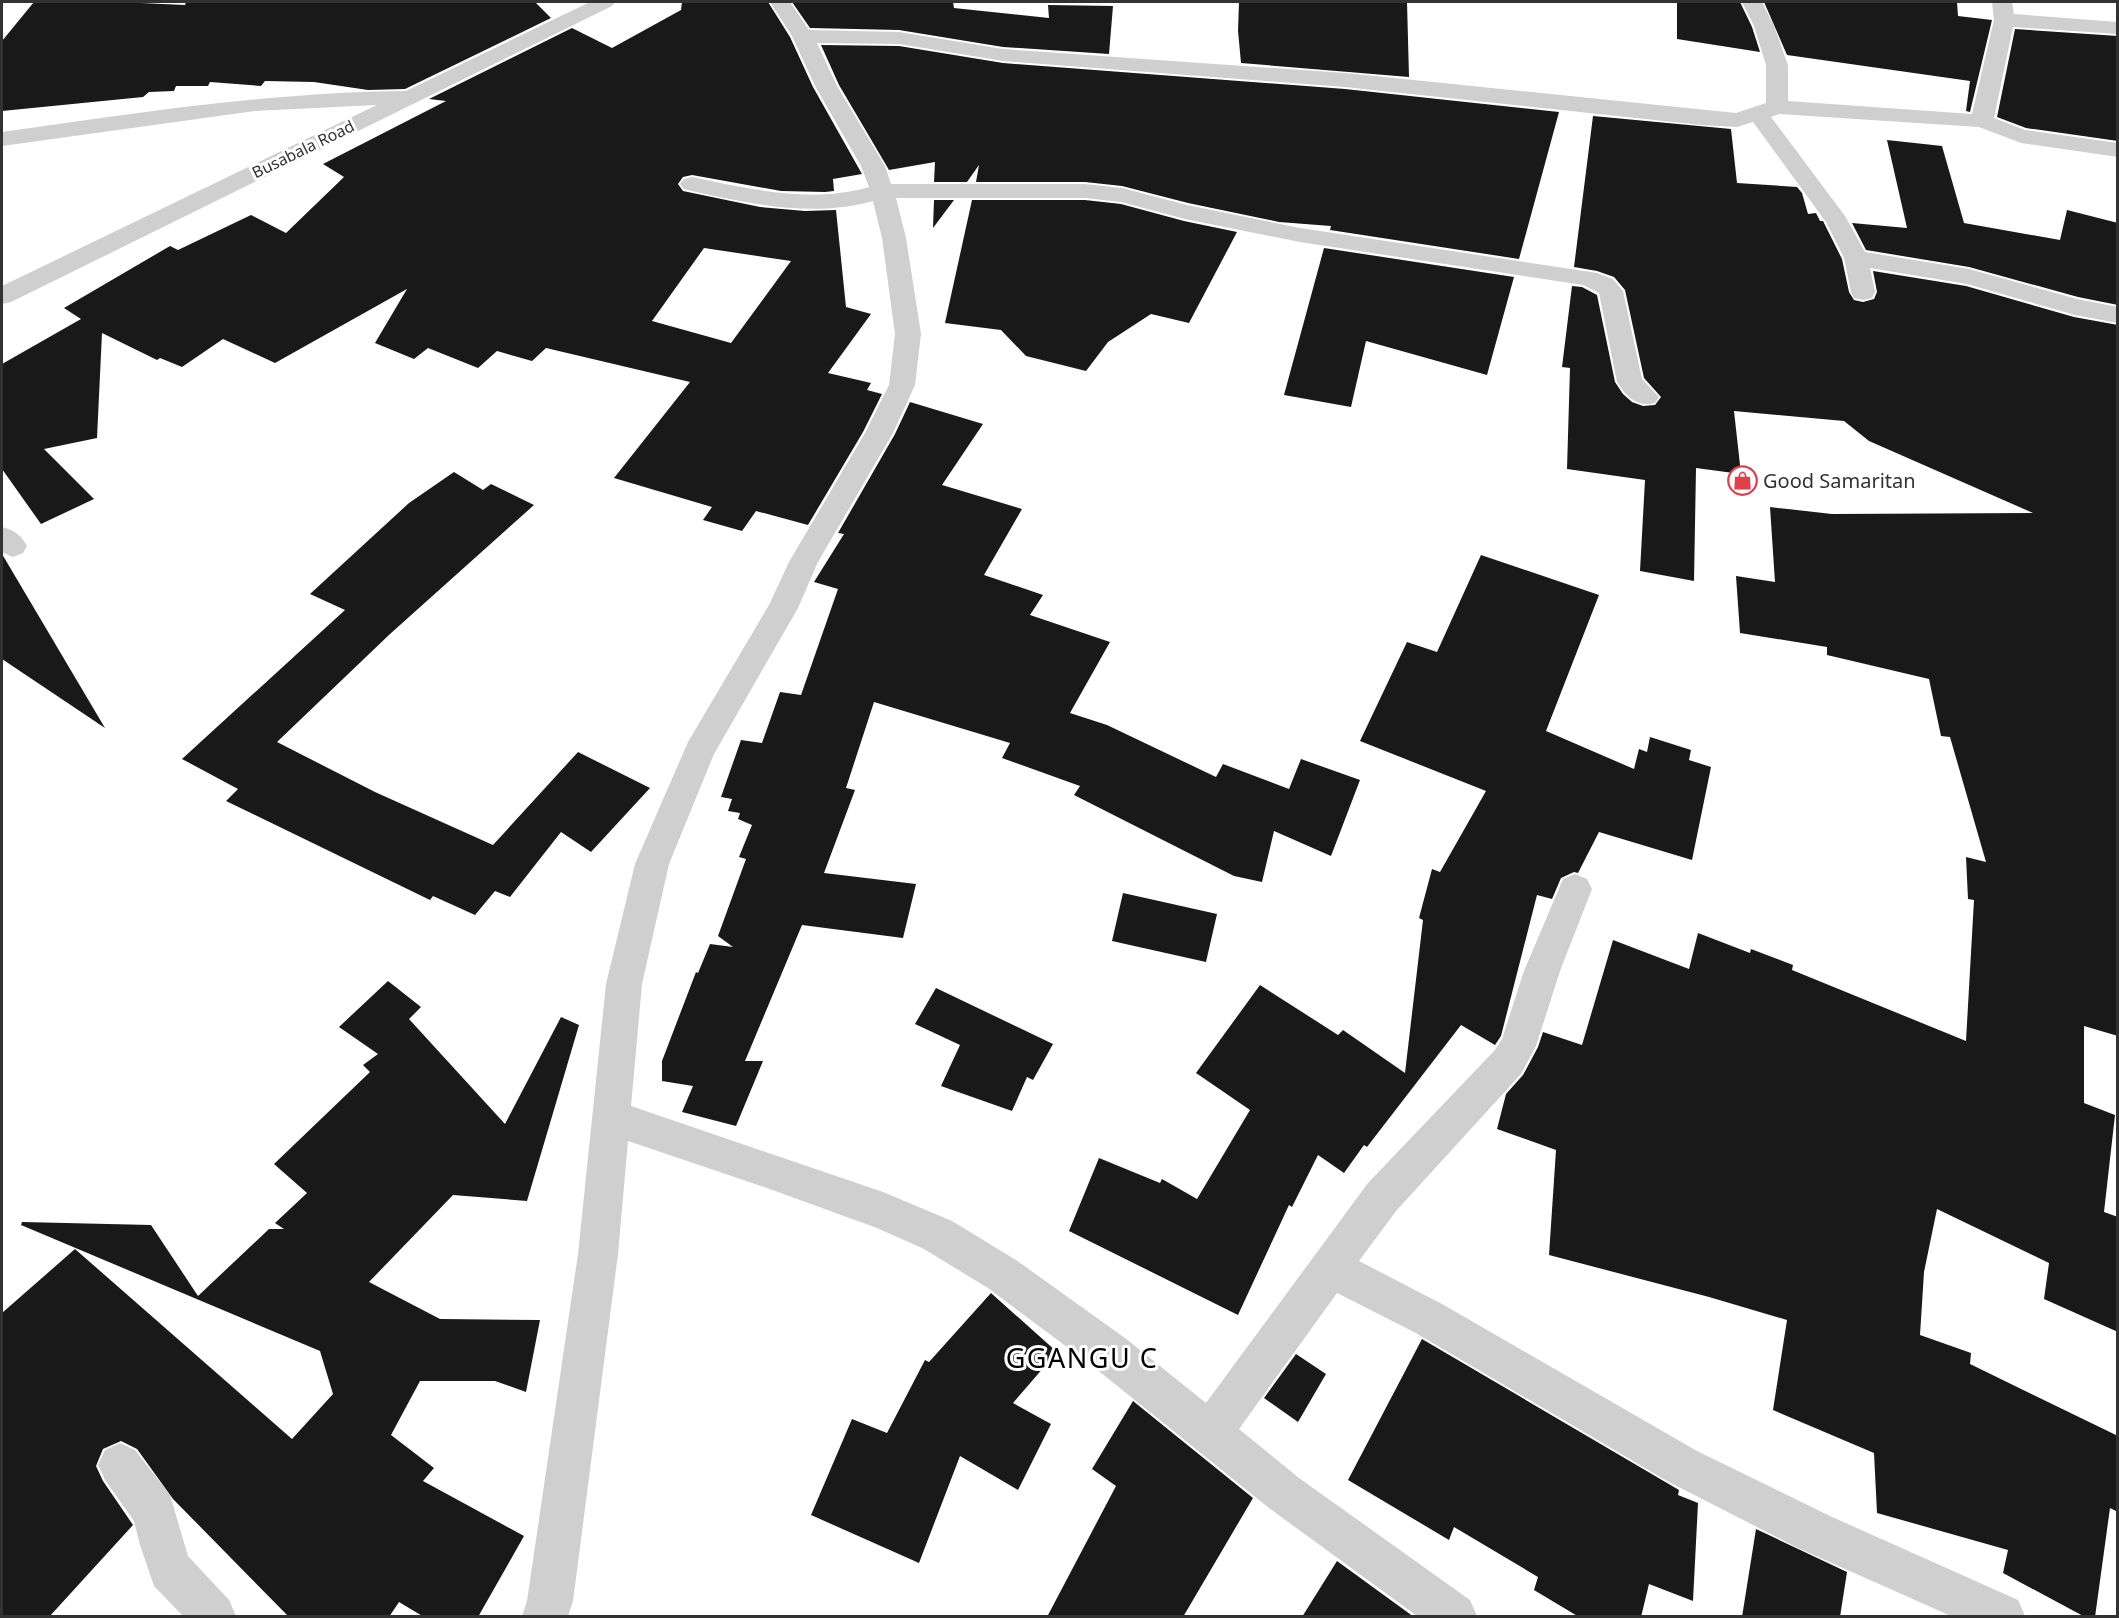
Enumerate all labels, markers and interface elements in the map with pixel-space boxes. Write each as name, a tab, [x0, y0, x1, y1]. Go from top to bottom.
street label: Busabala Road	[248, 115, 358, 183]
shop icon: Good Samaritan	[1726, 464, 1758, 496]
place label: Good Samaritan	[1763, 467, 1916, 494]
district label: GGANGU C	[1006, 1339, 1158, 1376]

